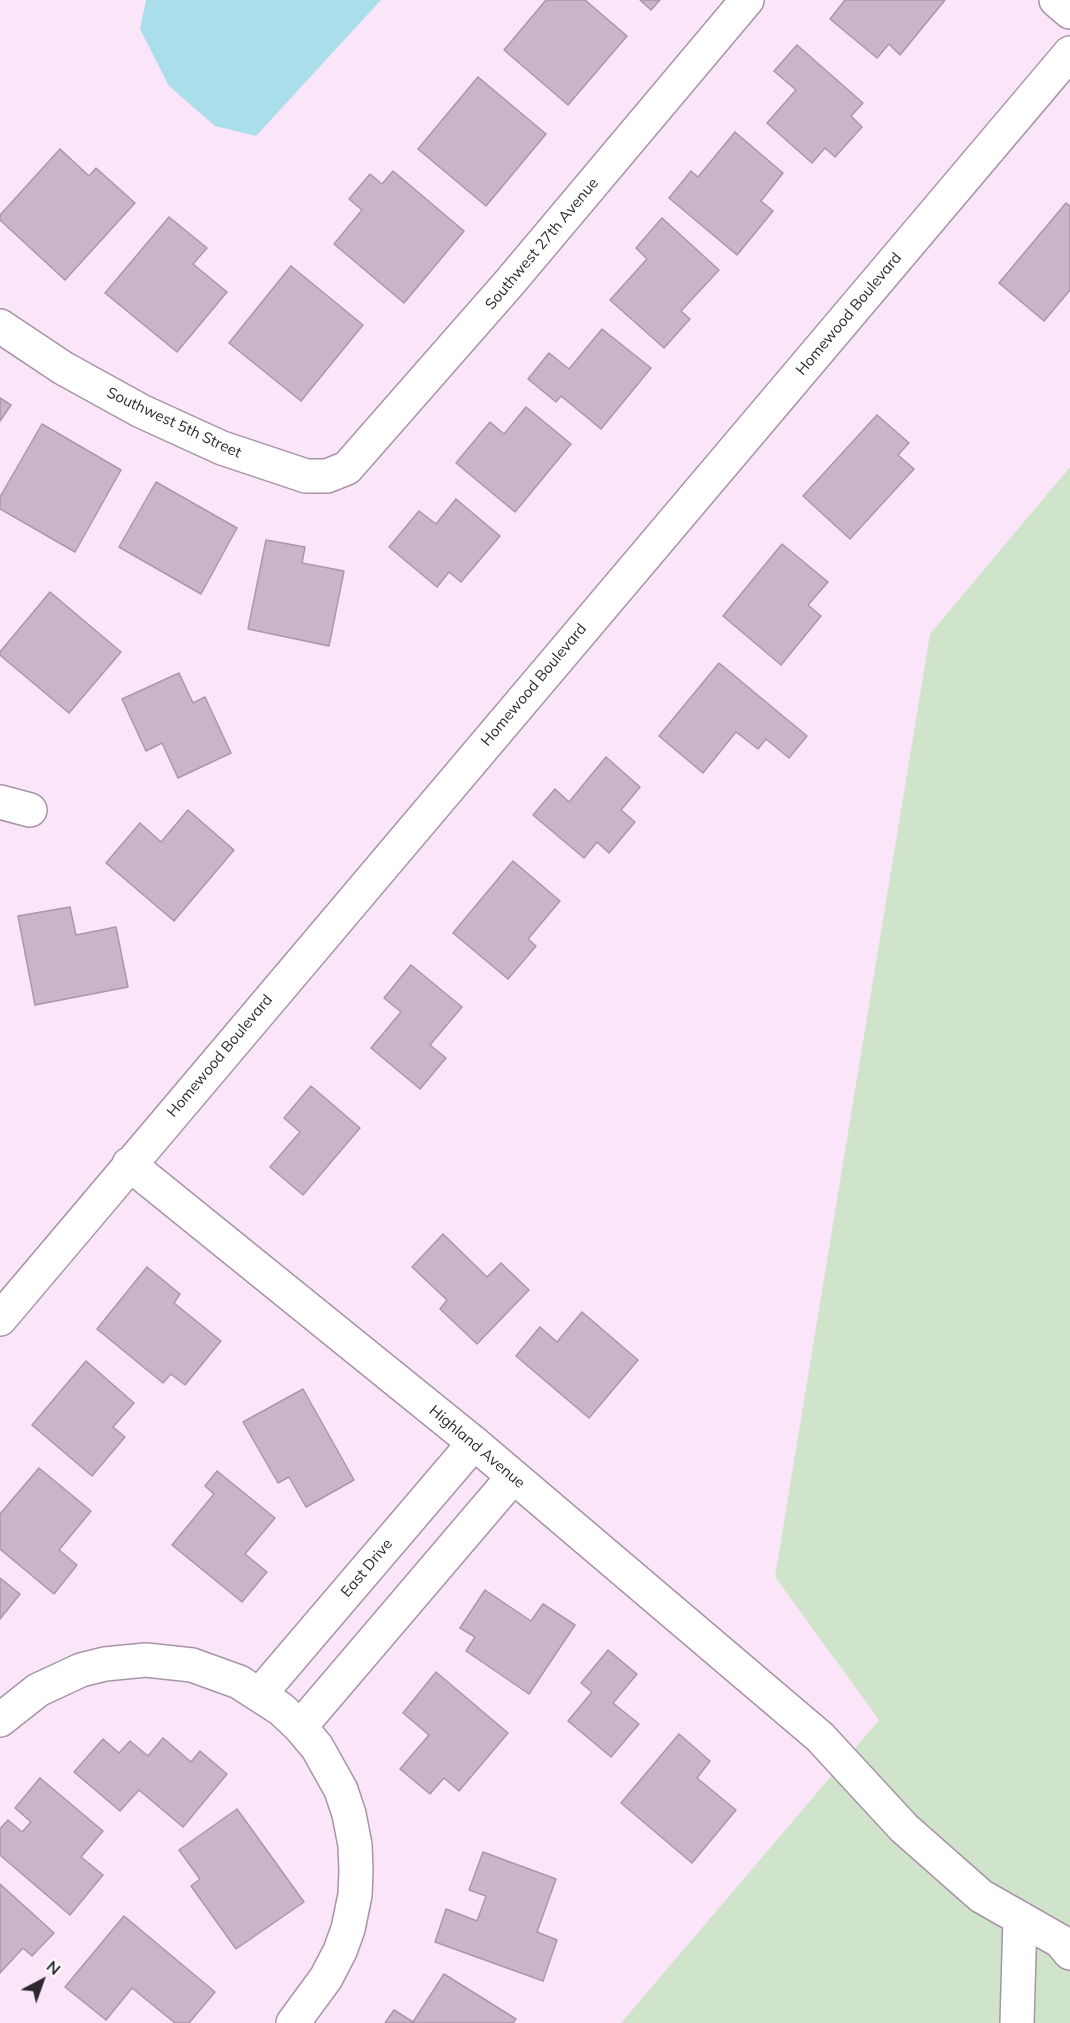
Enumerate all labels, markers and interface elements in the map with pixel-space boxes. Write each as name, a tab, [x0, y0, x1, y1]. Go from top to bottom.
street label: Southwest 27th Avenue	[482, 174, 602, 314]
street label: Homewood Boulevard	[792, 249, 906, 379]
street label: Southwest 5th Street	[104, 384, 244, 462]
street label: Homewood Boulevard	[477, 620, 591, 750]
street label: Homewood Boulevard	[163, 991, 277, 1121]
street label: Highland Avenue	[425, 1402, 529, 1492]
street label: East Drive	[337, 1535, 397, 1601]
north arrow	[12, 1951, 72, 2011]
text: N	[43, 1956, 65, 1979]

